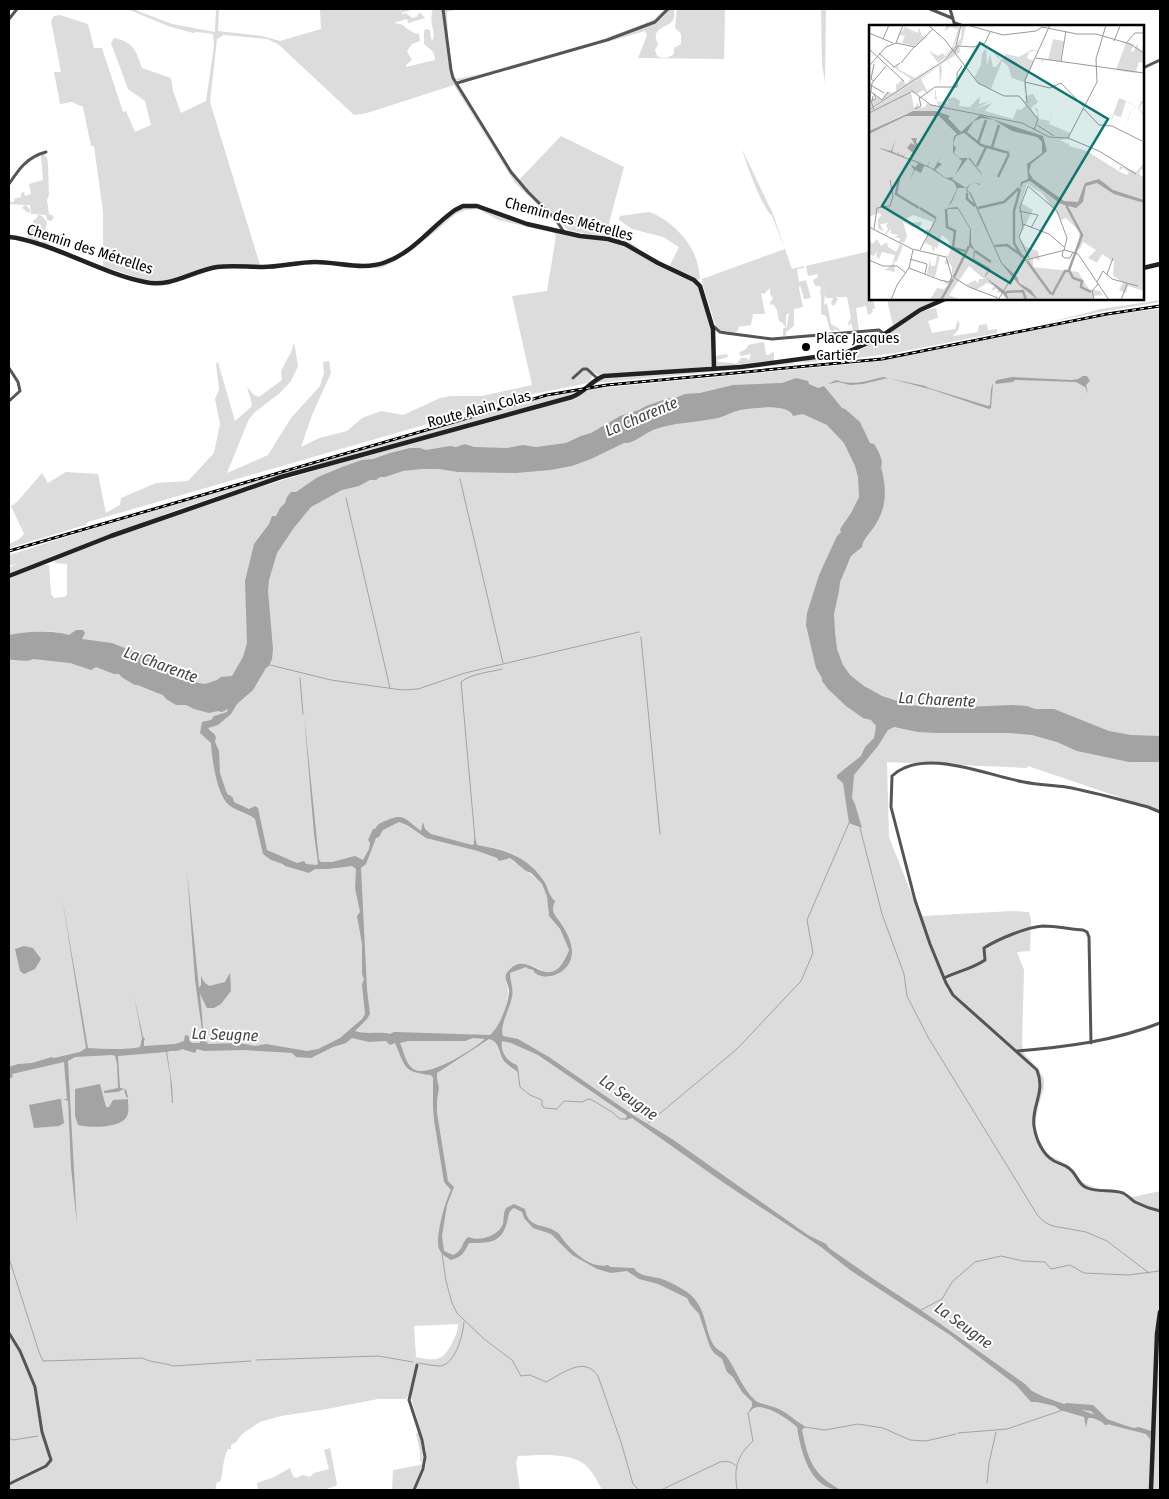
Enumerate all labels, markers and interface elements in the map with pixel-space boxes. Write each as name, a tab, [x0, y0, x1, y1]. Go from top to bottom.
inset map	[869, 25, 1144, 300]
street label: Chemin des Métrelles	[503, 193, 635, 245]
street label: Chemin des Métrelles	[25, 220, 155, 278]
place label: Place Jacques Cartier	[816, 329, 899, 364]
marker: Place Jacques Cartier	[800, 341, 812, 353]
street label: Route Alain Colas	[425, 387, 533, 431]
water label: La Charente	[602, 393, 681, 440]
water label: La Charente	[122, 642, 201, 687]
water label: La Charente	[898, 688, 976, 711]
water label: La Seugne	[191, 1024, 259, 1045]
water label: La Seugne	[596, 1071, 662, 1125]
water label: La Seugne	[931, 1298, 997, 1353]

